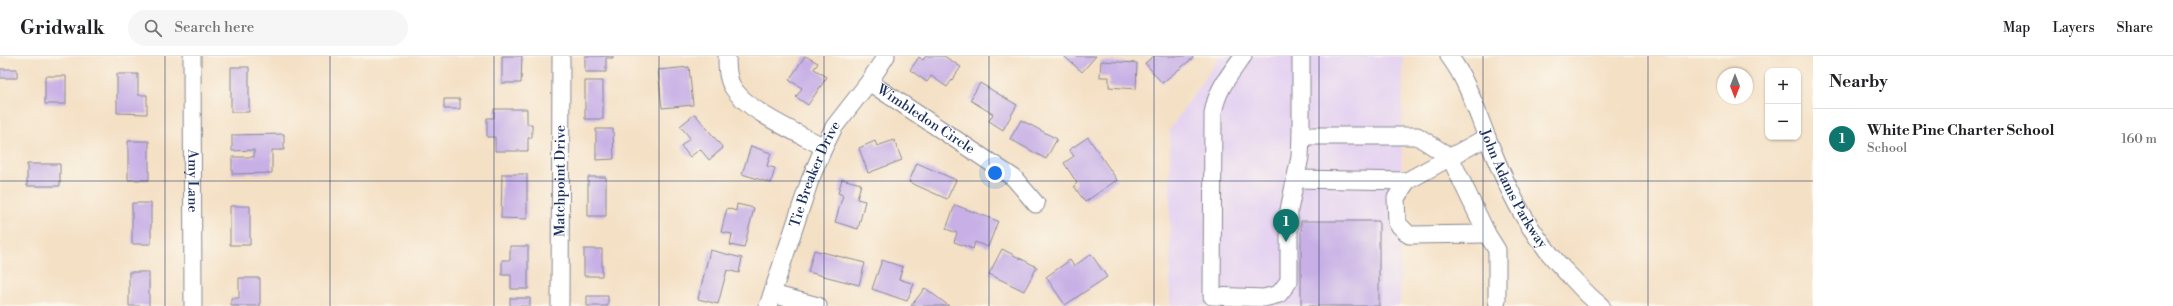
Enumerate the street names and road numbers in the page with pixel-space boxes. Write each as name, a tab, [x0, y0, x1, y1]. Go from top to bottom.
street label: Wimbledon Circle	[872, 80, 978, 158]
street label: Tie Breaker Drive	[786, 117, 845, 230]
street label: Matchpoint Drive	[551, 125, 570, 237]
street label: John Adams Parkway	[1475, 126, 1551, 252]
street label: Amy Lane	[183, 148, 202, 213]

